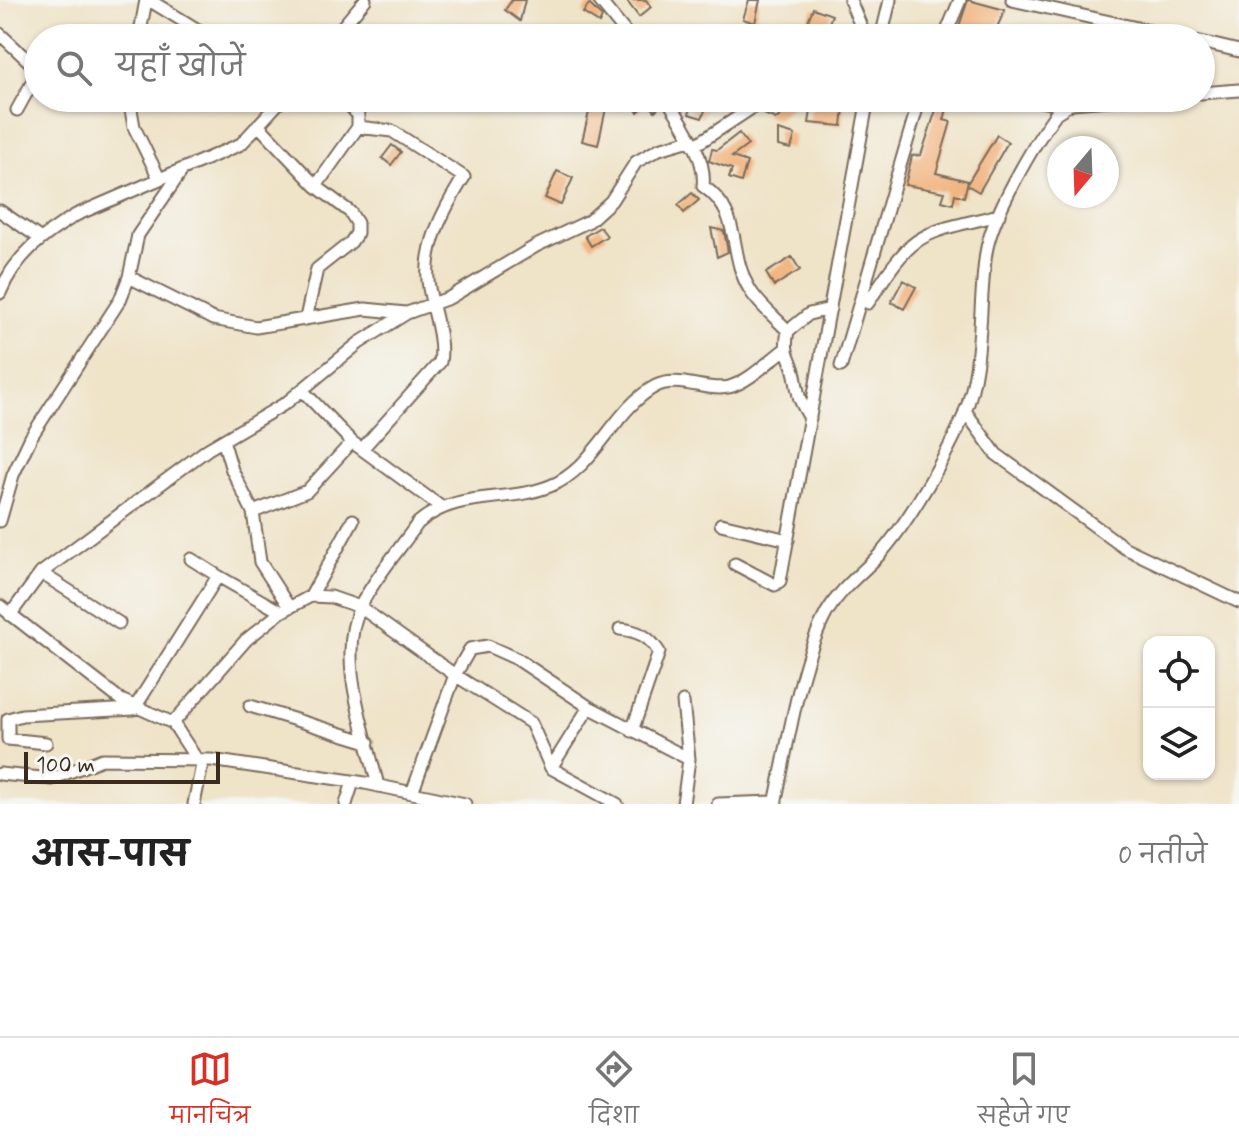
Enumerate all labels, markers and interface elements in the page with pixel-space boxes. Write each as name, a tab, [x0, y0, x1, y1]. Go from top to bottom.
search box	[24, 24, 1215, 112]
icon: search	[52, 46, 96, 90]
text: यहाँ खोजें	[116, 48, 245, 87]
north arrow	[1047, 136, 1119, 208]
map controls	[1143, 636, 1215, 780]
button: locate	[1143, 636, 1215, 708]
button: layers	[1143, 708, 1215, 780]
scale bar	[24, 748, 220, 784]
text: 100 m	[36, 752, 95, 780]
text: आस-पास	[32, 833, 189, 878]
text: 0 नतीजे	[1118, 839, 1207, 873]
tab: मानचित्र	[169, 1047, 250, 1140]
tab: दिशा	[589, 1047, 639, 1140]
tab: सहेजे गए	[978, 1047, 1070, 1140]

